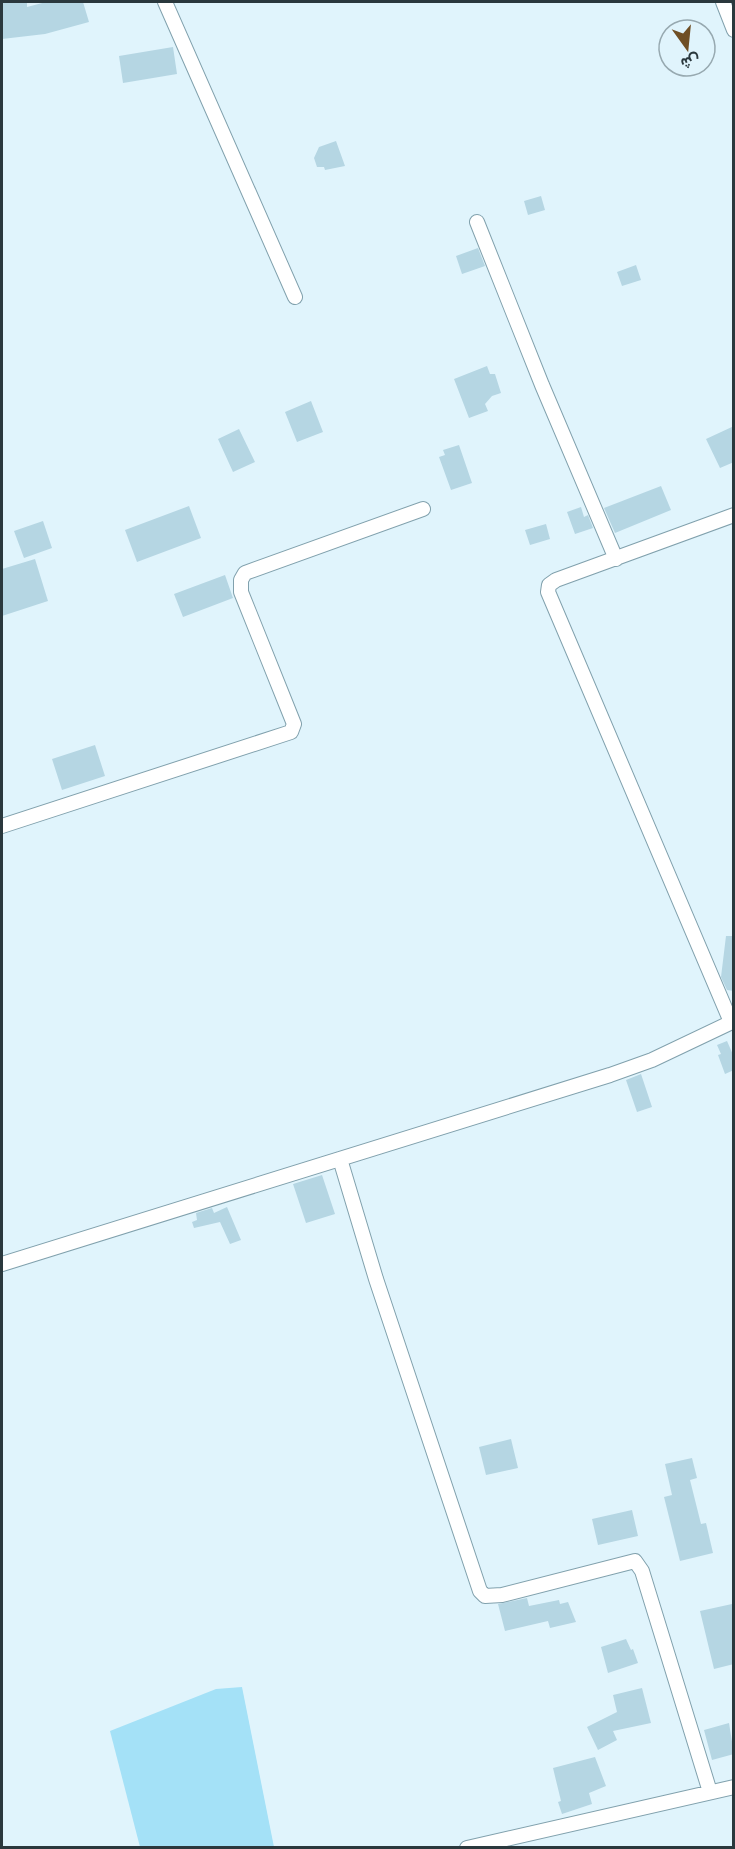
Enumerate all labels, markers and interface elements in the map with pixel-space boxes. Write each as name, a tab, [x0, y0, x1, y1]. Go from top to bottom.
north arrow	[657, 18, 717, 78]
text: ش	[679, 49, 703, 75]

